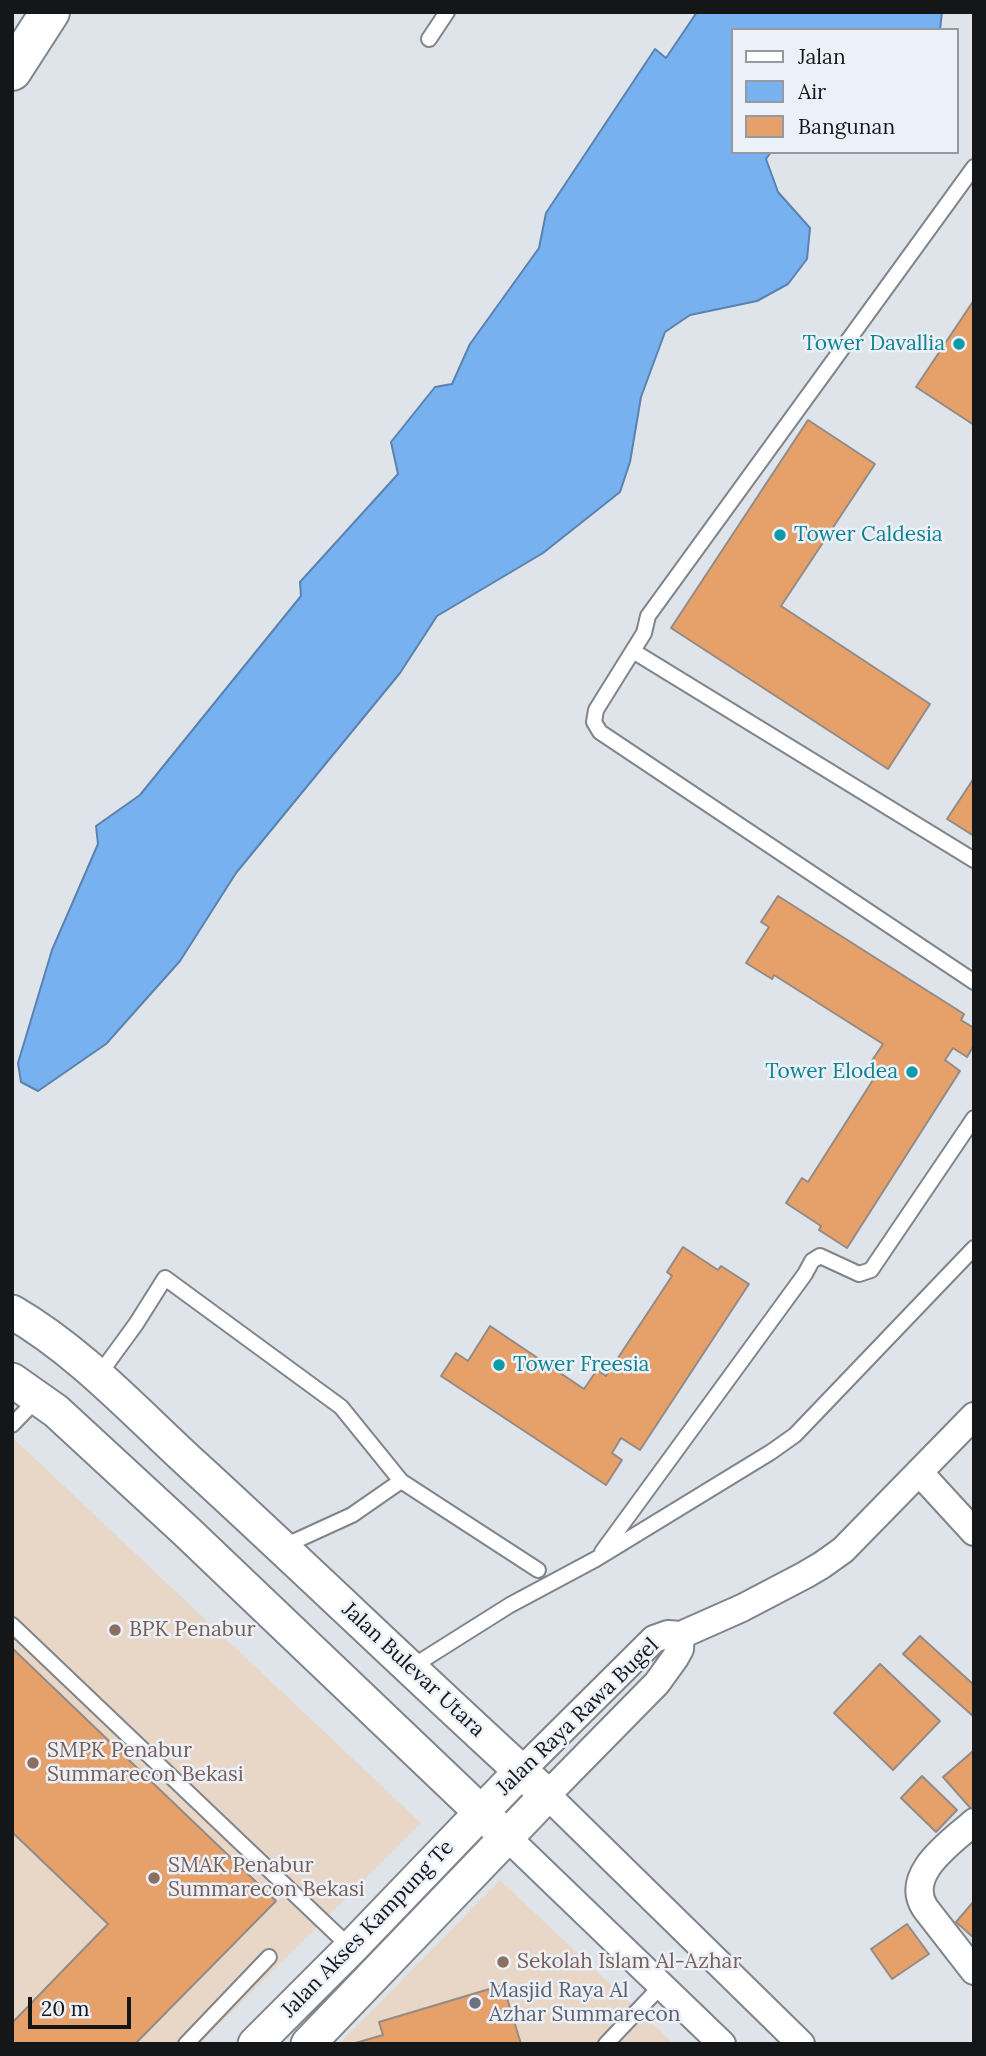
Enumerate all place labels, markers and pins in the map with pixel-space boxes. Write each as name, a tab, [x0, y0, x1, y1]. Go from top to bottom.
place label: Tower Davallia	[802, 331, 945, 357]
marker: Tower Davallia	[951, 336, 967, 352]
place label: Tower Caldesia	[794, 522, 943, 548]
marker: Tower Caldesia	[772, 527, 788, 543]
place label: Tower Elodea	[765, 1059, 898, 1085]
marker: Tower Elodea	[904, 1064, 920, 1080]
place label: Tower Freesia	[513, 1352, 649, 1378]
marker: Tower Freesia	[491, 1357, 507, 1373]
place label: BPK Penabur	[129, 1617, 256, 1643]
marker: BPK Penabur	[107, 1622, 123, 1638]
place label: SMPK Penabur Summarecon Bekasi	[47, 1738, 244, 1788]
marker: SMPK Penabur Summarecon Bekasi	[25, 1755, 41, 1771]
place label: SMAK Penabur Summarecon Bekasi	[168, 1853, 365, 1903]
marker: SMAK Penabur Summarecon Bekasi	[146, 1870, 162, 1886]
place label: Sekolah Islam Al-Azhar	[517, 1949, 741, 1975]
marker: Sekolah Islam Al-Azhar	[495, 1954, 511, 1970]
place label: Masjid Raya Al Azhar Summarecon	[489, 1978, 681, 2028]
marker: Masjid Raya Al Azhar Summarecon	[467, 1995, 483, 2011]

